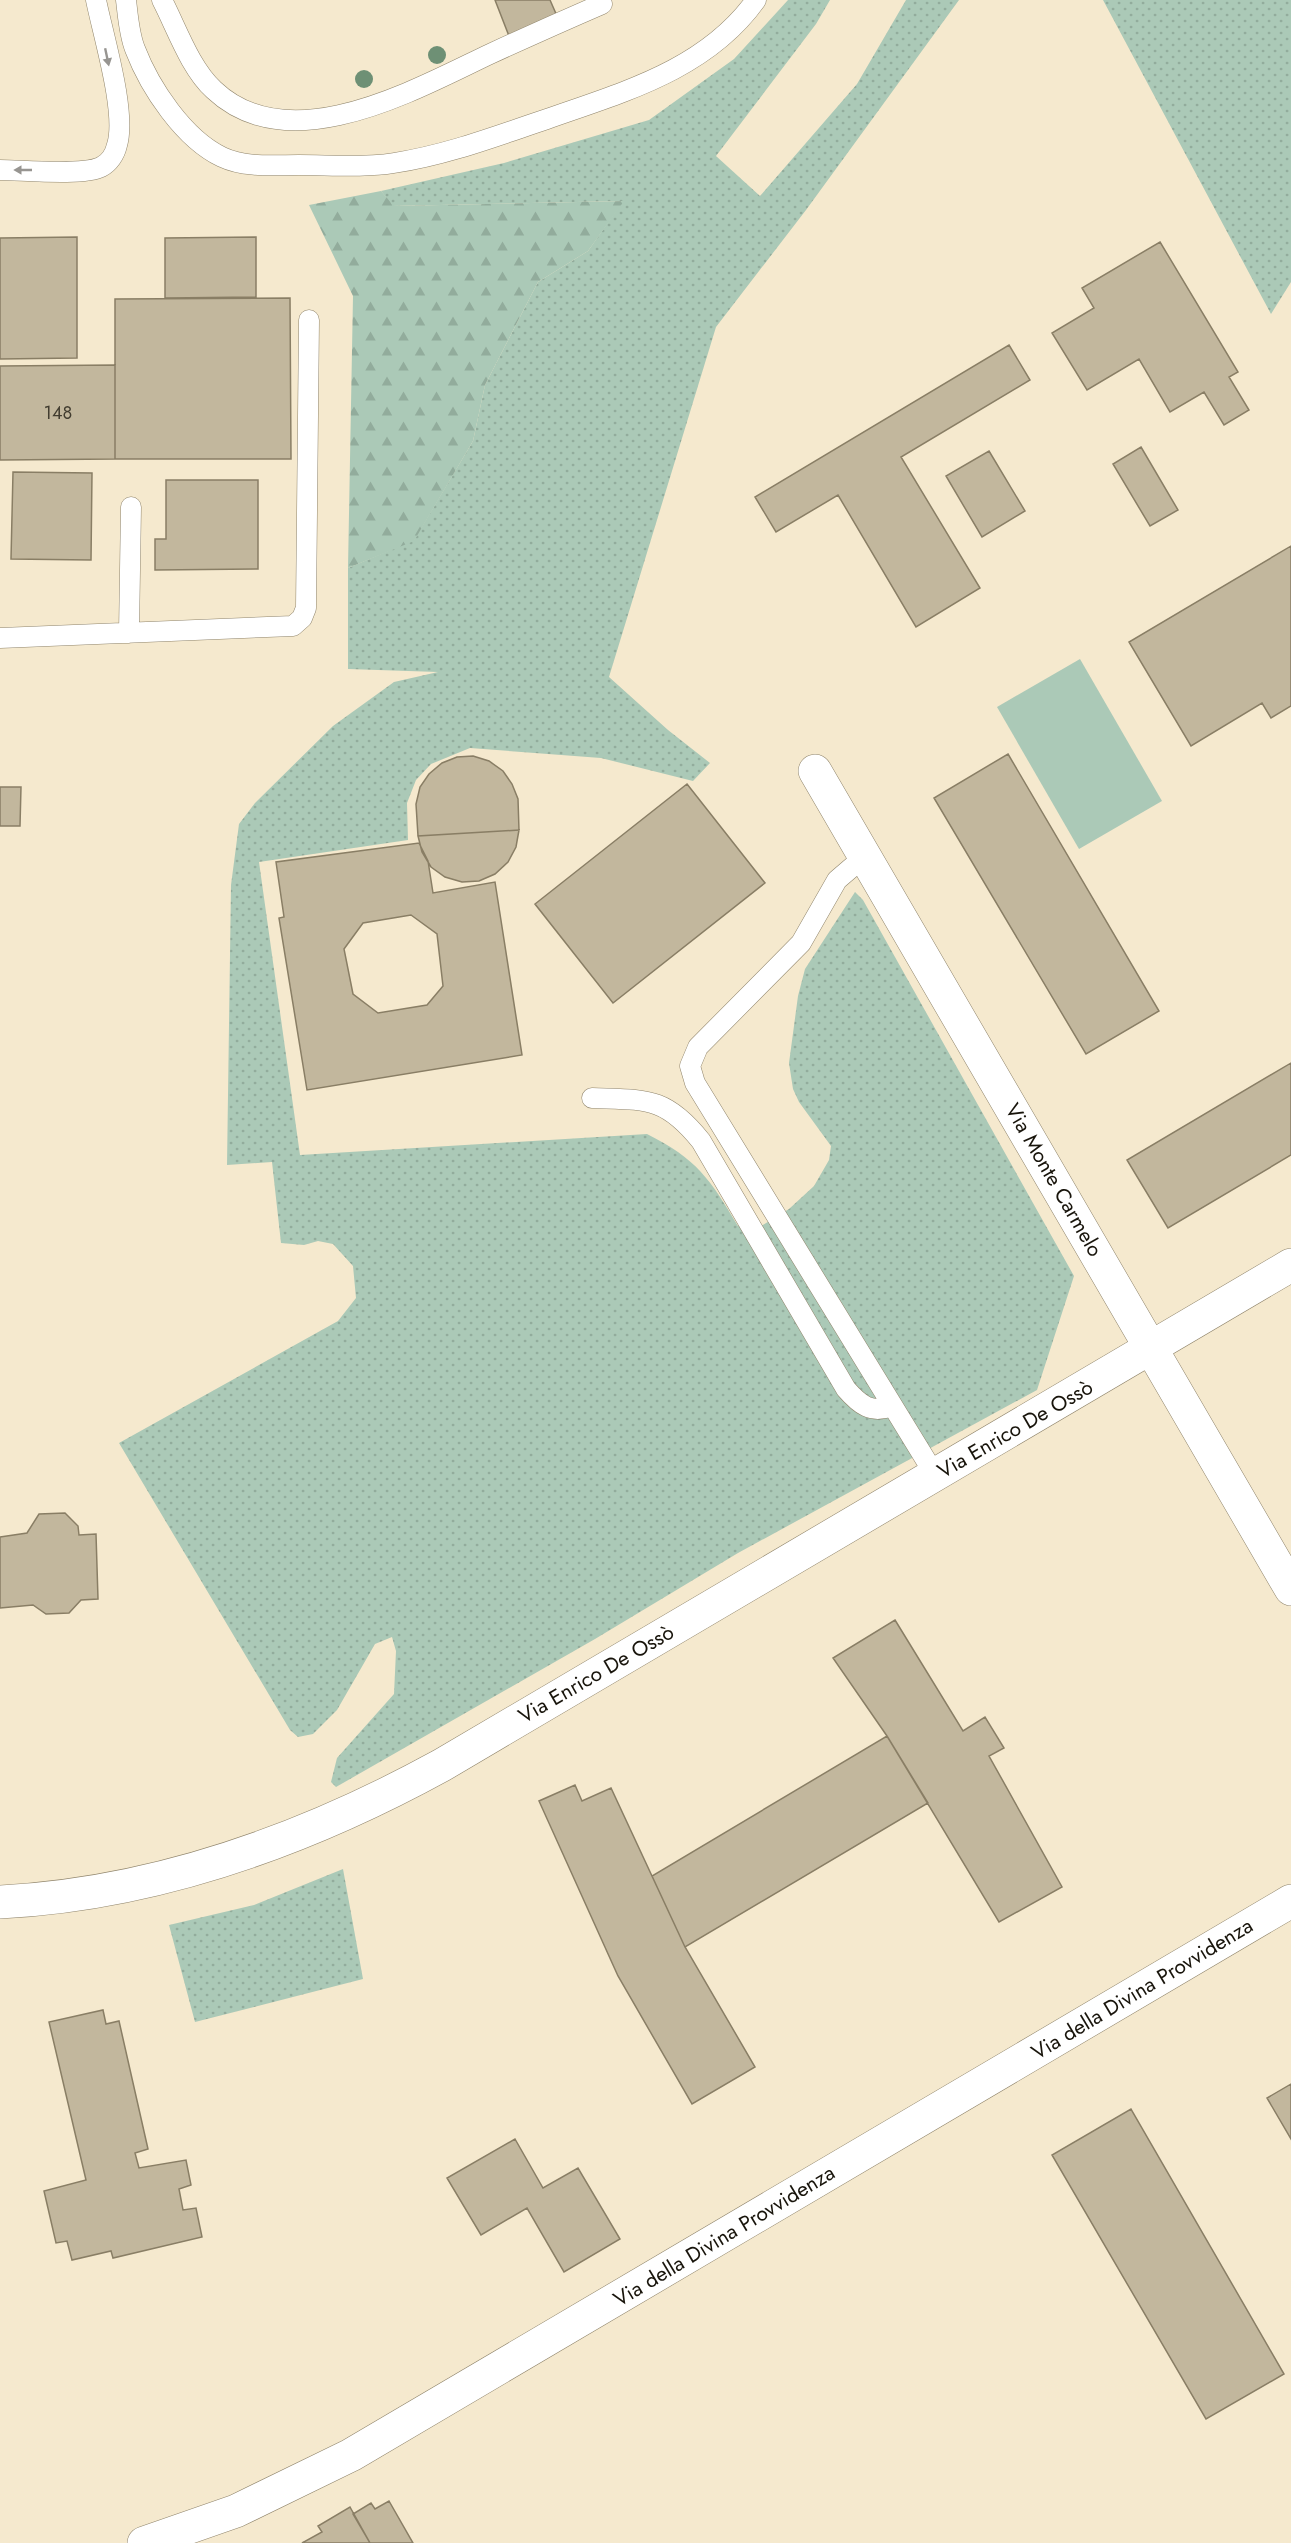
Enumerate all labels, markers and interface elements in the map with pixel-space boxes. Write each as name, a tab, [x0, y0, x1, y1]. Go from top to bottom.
one-way arrow	[103, 48, 113, 67]
one-way arrow	[14, 166, 33, 175]
house number: 148	[44, 400, 72, 426]
street label: Via Monte Carmelo	[998, 1098, 1110, 1262]
street label: Via Enrico De Ossò	[932, 1372, 1098, 1486]
street label: Via Enrico De Ossò	[513, 1617, 679, 1731]
street label: Via della Divina Provvidenza	[1026, 1911, 1258, 2067]
street label: Via della Divina Provvidenza	[608, 2158, 840, 2314]

